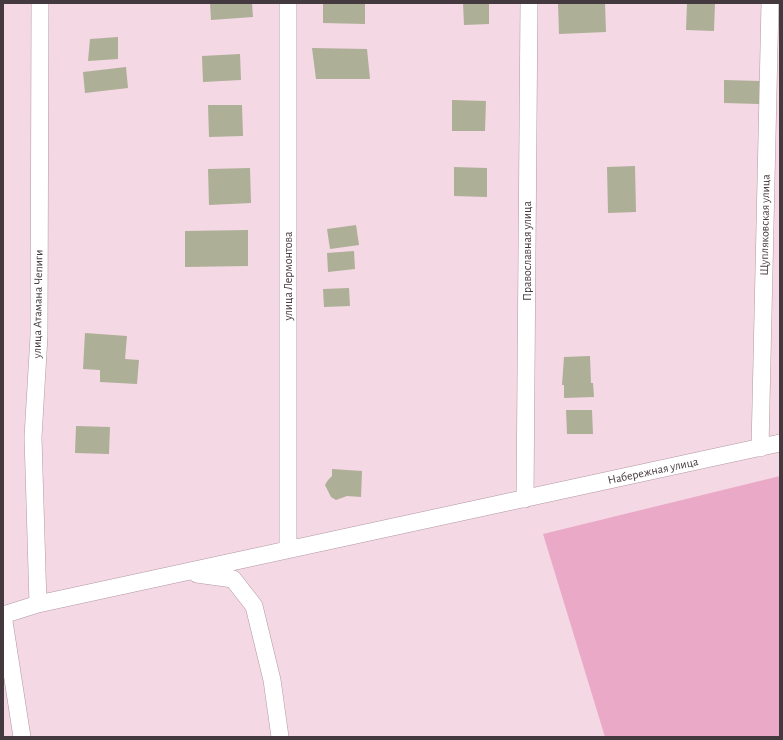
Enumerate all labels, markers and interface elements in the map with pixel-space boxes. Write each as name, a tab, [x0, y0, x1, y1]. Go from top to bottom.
street label: Щупляковская улица	[757, 174, 773, 276]
street label: Православная улица	[520, 201, 534, 301]
street label: улица Лермонтова	[281, 231, 295, 321]
street label: улица Атамана Чепиги	[30, 249, 46, 359]
street label: Набережная улица	[606, 454, 700, 488]

